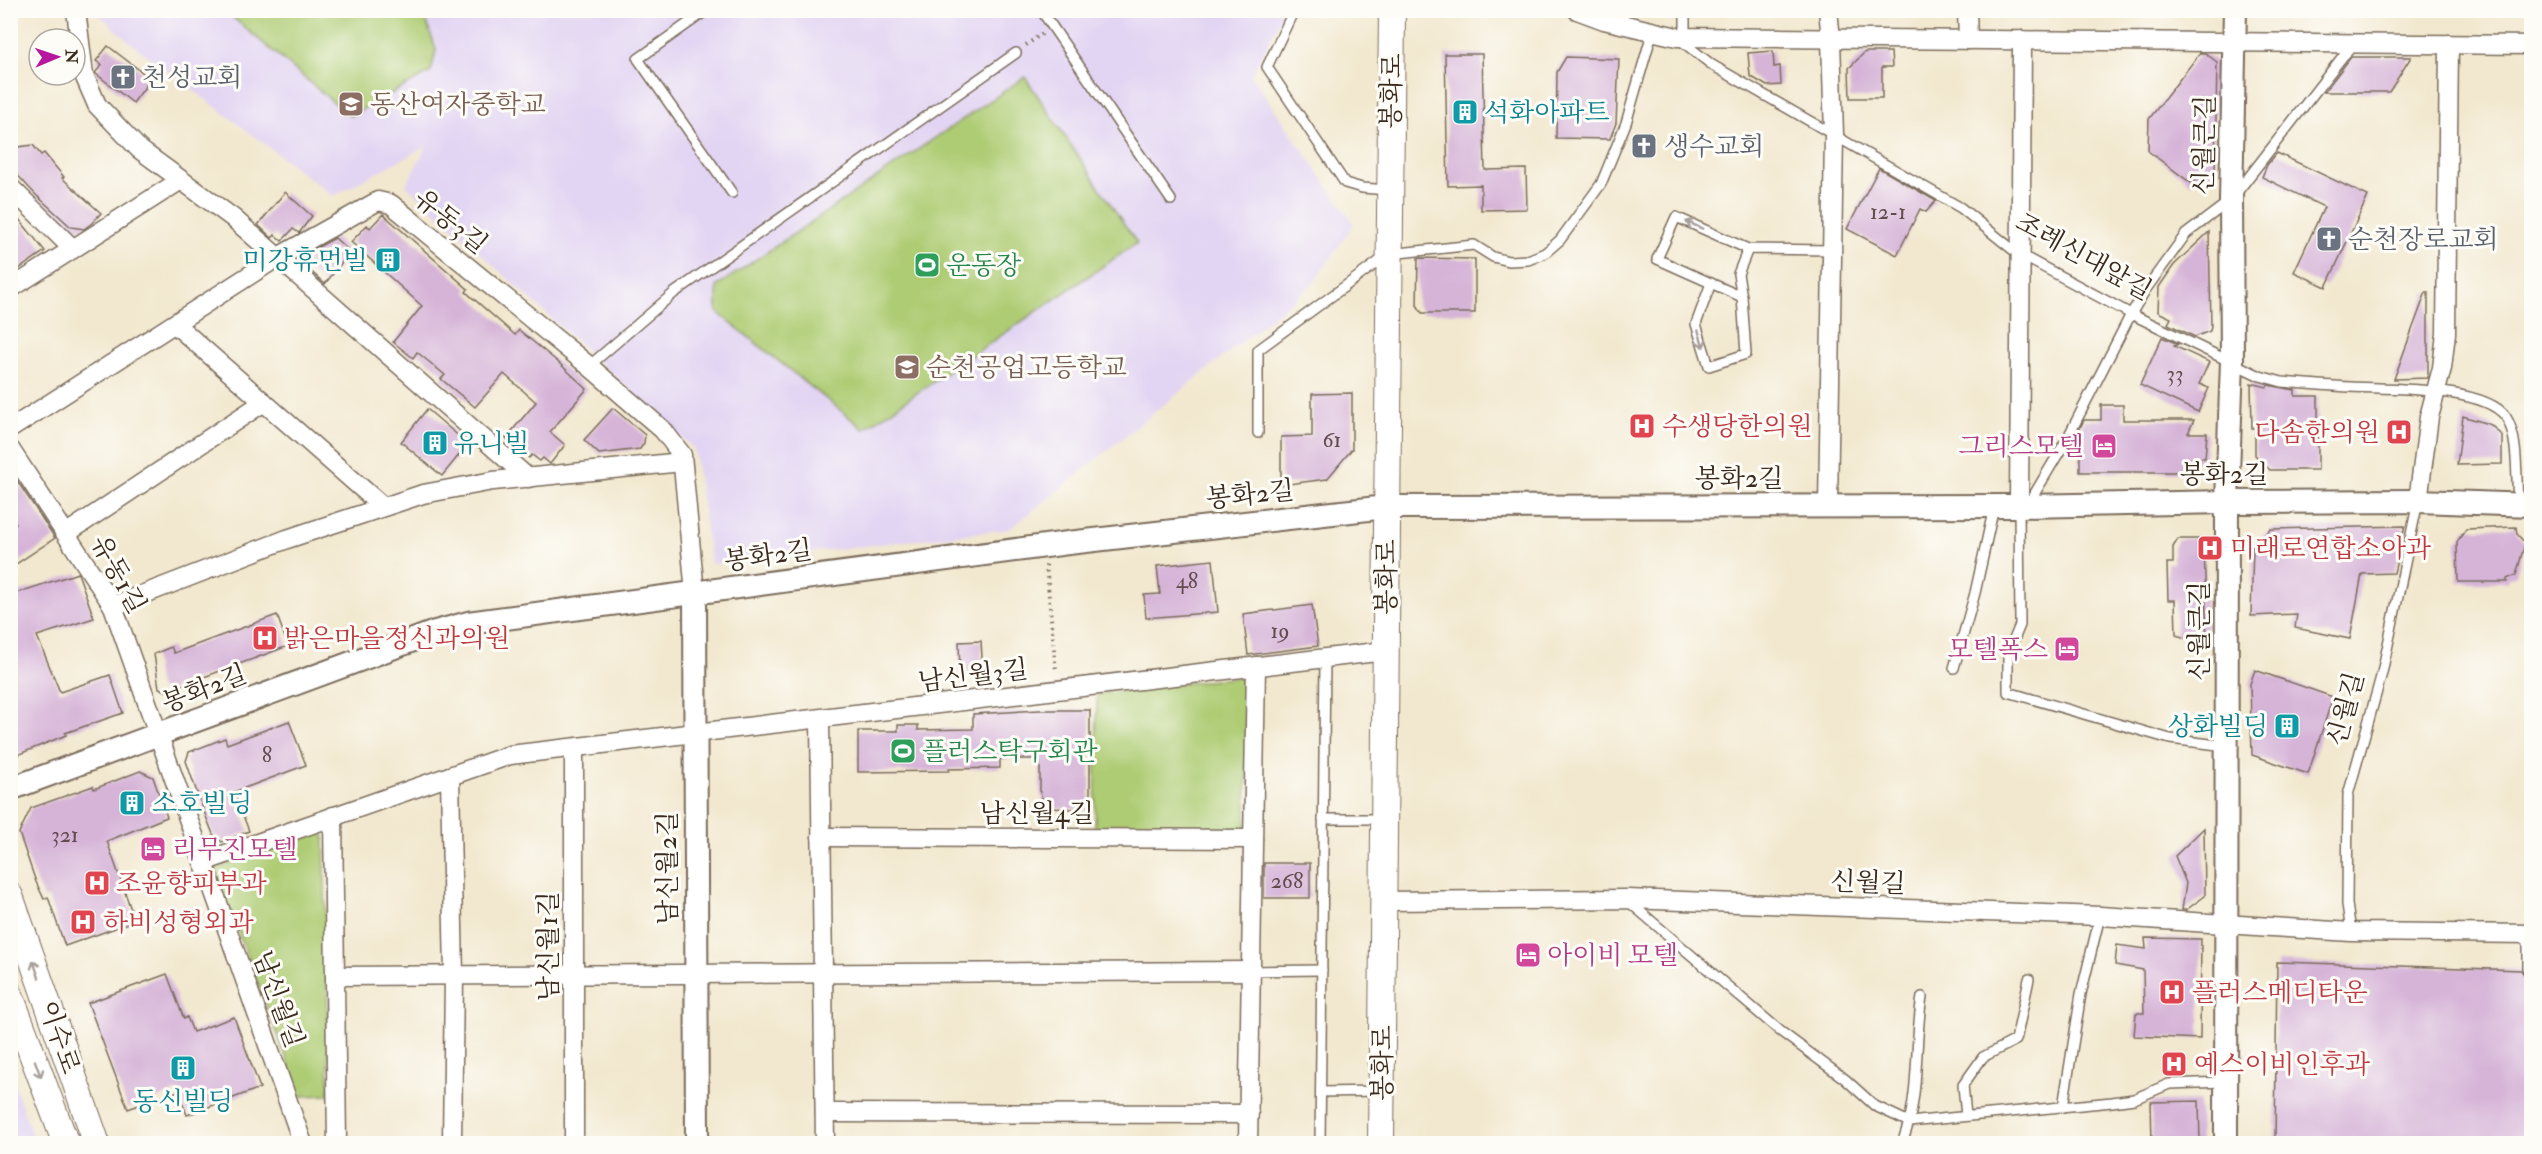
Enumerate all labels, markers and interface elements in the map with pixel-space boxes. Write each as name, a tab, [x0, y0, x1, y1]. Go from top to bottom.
north arrow	[27, 27, 87, 87]
text: N	[61, 48, 81, 65]
street label: 봉화로	[1375, 53, 1409, 129]
church icon: 천성교회	[108, 62, 138, 92]
place label: 천성교회	[142, 62, 242, 94]
school or university icon: 동산여자중학교	[336, 89, 366, 119]
place label: 동산여자중학교	[370, 89, 546, 121]
street label: 신월큰길	[2188, 95, 2222, 196]
building icon: 석화아파트	[1450, 97, 1480, 127]
place label: 석화아파트	[1484, 97, 1610, 129]
church icon: 생수교회	[1629, 131, 1659, 161]
place label: 생수교회	[1664, 131, 1764, 163]
street label: 유동3길	[407, 182, 494, 261]
house number: 12-1	[1870, 198, 1906, 226]
street label: 조례신대앞길	[2010, 206, 2157, 307]
one-way arrow	[1686, 219, 1704, 231]
church icon: 순천장로교회	[2314, 224, 2344, 254]
place label: 순천장로교회	[2348, 224, 2499, 256]
place label: 미강휴먼빌	[242, 245, 368, 277]
building icon: 미강휴먼빌	[373, 245, 403, 275]
sports icon: 운동장	[912, 250, 942, 280]
place label: 운동장	[946, 250, 1021, 282]
one-way arrow	[1696, 329, 1707, 348]
school or university icon: 순천공업고등학교	[892, 352, 922, 382]
place label: 순천공업고등학교	[926, 352, 1127, 384]
house number: 33	[2167, 360, 2183, 388]
hospital icon: 수생당한의원	[1627, 411, 1657, 441]
place label: 수생당한의원	[1662, 411, 1813, 443]
place label: 다솜한의원	[2254, 417, 2380, 449]
hospital icon: 다솜한의원	[2384, 417, 2414, 447]
house number: 61	[1323, 426, 1341, 454]
building icon: 유니빌	[420, 428, 450, 458]
place label: 유니빌	[454, 428, 529, 460]
place label: 그리스모텔	[1958, 431, 2084, 463]
hotel icon: 그리스모텔	[2089, 431, 2119, 461]
street label: 봉화2길	[2180, 459, 2268, 491]
street label: 봉화2길	[1695, 463, 1783, 495]
street label: 봉화2길	[1204, 474, 1296, 516]
street label: 유동1길	[84, 530, 153, 619]
hospital icon: 미래로연합소아과	[2195, 533, 2225, 563]
place label: 미래로연합소아과	[2230, 533, 2432, 565]
street label: 봉화2길	[722, 534, 814, 578]
street label: 봉화로	[1371, 539, 1403, 615]
house number: 48	[1176, 567, 1198, 595]
street label: 신월큰길	[2184, 581, 2216, 681]
house number: 19	[1270, 617, 1290, 645]
hospital icon: 밝은마을정신과의원	[250, 623, 280, 653]
place label: 밝은마을정신과의원	[284, 623, 510, 655]
place label: 모텔폭스	[1948, 634, 2048, 666]
hotel icon: 모텔폭스	[2052, 634, 2082, 664]
street label: 남신월3길	[916, 653, 1030, 699]
street label: 봉화2길	[157, 658, 251, 720]
street label: 신월길	[2321, 669, 2371, 750]
place label: 상화빌딩	[2168, 711, 2268, 743]
building icon: 상화빌딩	[2272, 711, 2302, 741]
sports icon: 플러스탁구회관	[888, 736, 918, 766]
place label: 플러스탁구회관	[922, 736, 1098, 768]
house number: 8	[262, 741, 272, 769]
building icon: 소호빌딩	[117, 788, 147, 818]
place label: 소호빌딩	[152, 788, 252, 820]
street label: 남신월4길	[980, 798, 1094, 830]
street label: 남신월2길	[652, 811, 684, 925]
house number: 321	[51, 821, 79, 849]
hotel icon: 리무진모텔	[138, 834, 168, 864]
place label: 리무진모텔	[172, 834, 298, 866]
street label: 신월길	[1830, 866, 1906, 900]
house number: 268	[1271, 867, 1303, 895]
hospital icon: 조윤향피부과	[82, 868, 112, 898]
place label: 조윤향피부과	[116, 868, 268, 900]
street label: 남신월1길	[533, 891, 565, 1001]
hospital icon: 하비성형외과	[68, 907, 98, 937]
place label: 하비성형외과	[103, 907, 255, 939]
hotel icon: 아이비 모텔	[1513, 940, 1543, 970]
place label: 아이비 모텔	[1547, 940, 1678, 972]
street label: 남신월길	[246, 947, 310, 1052]
one-way arrow	[30, 960, 41, 979]
hospital icon: 플러스메디타운	[2157, 977, 2187, 1007]
place label: 플러스메디타운	[2192, 977, 2368, 1009]
street label: 이수로	[32, 996, 86, 1078]
street label: 봉화로	[1367, 1025, 1399, 1101]
hospital icon: 예스이비인후과	[2159, 1049, 2189, 1079]
place label: 예스이비인후과	[2194, 1049, 2371, 1081]
building icon: 동신빌딩	[168, 1053, 198, 1083]
one-way arrow	[34, 1059, 45, 1078]
place label: 동신빌딩	[133, 1086, 233, 1118]

